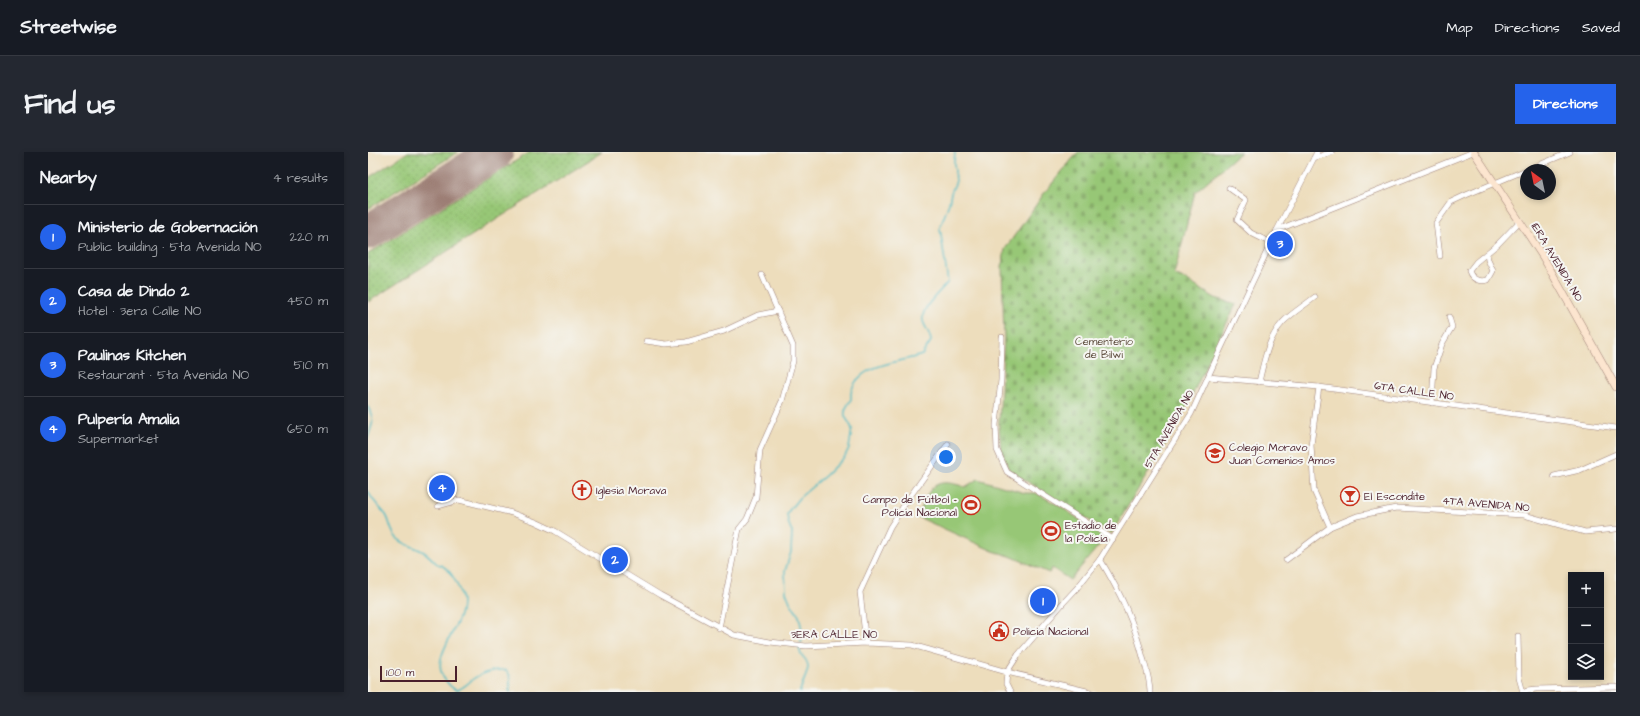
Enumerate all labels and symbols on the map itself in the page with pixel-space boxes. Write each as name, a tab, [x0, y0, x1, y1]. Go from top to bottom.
north arrow	[1520, 164, 1556, 200]
street label: 1ERA AVENIDA NO	[1528, 220, 1587, 305]
pin: 3	[1267, 229, 1293, 259]
park label: Cementerio de Bilwi	[1075, 334, 1134, 362]
street label: 6TA CALLE NO	[1373, 378, 1455, 404]
street label: 5TA AVENIDA NO	[1141, 387, 1198, 471]
place label: Colegio Moravo Juan Comenios Amos	[1229, 440, 1335, 468]
school or university icon: Colegio Moravo Juan Comenios Amos	[1204, 442, 1226, 464]
your location	[936, 447, 956, 467]
pin: 4	[429, 473, 455, 503]
church icon: Iglesia Morava	[571, 479, 593, 501]
place label: Iglesia Morava	[596, 483, 667, 499]
bar icon: El Escondite	[1339, 485, 1361, 507]
place label: El Escondite	[1364, 489, 1425, 504]
place label: Campo de Fútbol - Policia Nacional	[863, 492, 958, 520]
street label: 4TA AVENIDA NO	[1442, 493, 1531, 515]
sports icon: Campo de Fútbol - Policia Nacional	[960, 494, 982, 516]
place label: Estadio de la Policía	[1065, 518, 1117, 546]
sports icon: Estadio de la Policía	[1040, 520, 1062, 542]
pin: 2	[602, 545, 628, 575]
pin: 1	[1030, 586, 1056, 616]
public building icon: Policia Nacional	[988, 620, 1010, 642]
place label: Policia Nacional	[1013, 624, 1089, 639]
street label: 3ERA CALLE NO	[791, 627, 878, 642]
scale bar	[380, 664, 457, 683]

